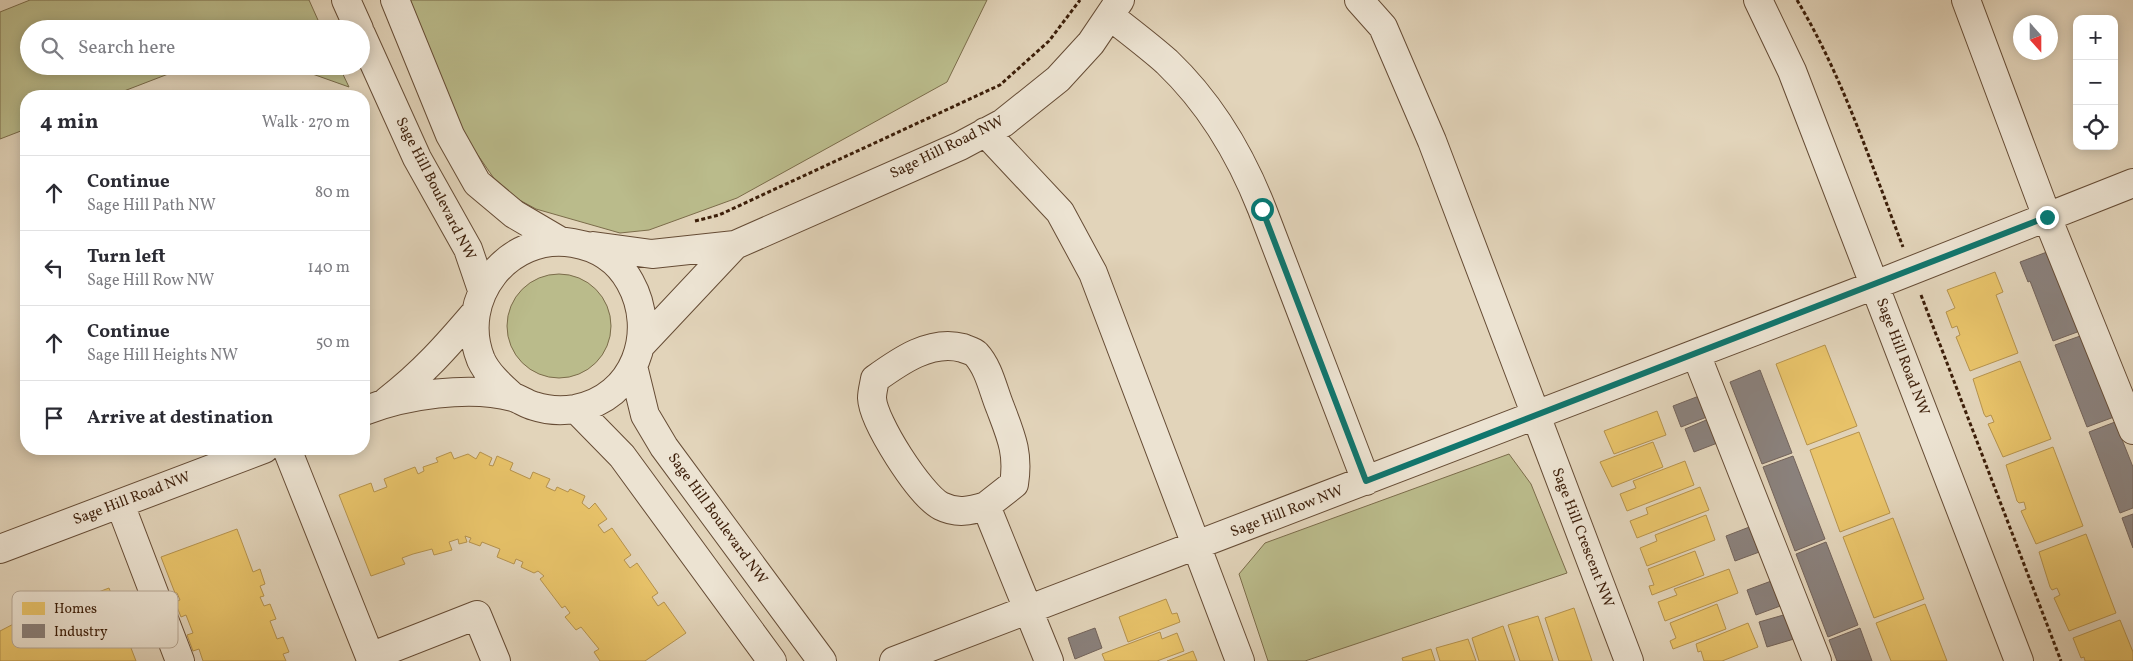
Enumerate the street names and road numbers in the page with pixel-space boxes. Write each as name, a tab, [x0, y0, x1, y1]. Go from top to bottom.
street label: Sage Hill Road NW	[887, 111, 1007, 185]
street label: Sage Hill Boulevard NW	[390, 114, 480, 264]
street label: Sage Hill Road NW	[1870, 295, 1934, 419]
street label: Sage Hill Boulevard NW	[662, 449, 772, 589]
street label: Sage Hill Crescent NW	[1546, 465, 1618, 611]
street label: Sage Hill Road NW	[70, 467, 194, 531]
street label: Sage Hill Row NW	[1227, 481, 1347, 543]

